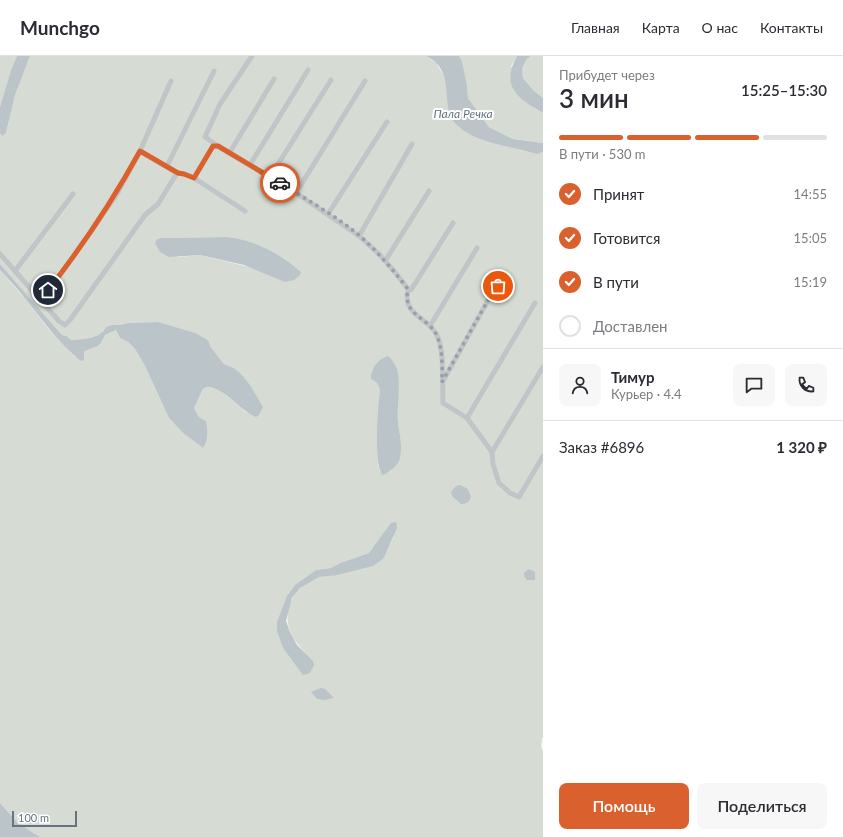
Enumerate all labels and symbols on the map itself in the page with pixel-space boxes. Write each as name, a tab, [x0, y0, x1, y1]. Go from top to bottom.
water label: Пала Речка	[433, 106, 493, 121]
courier	[260, 163, 300, 203]
pin	[481, 269, 515, 303]
pin	[31, 273, 65, 307]
scale bar	[12, 809, 77, 828]

